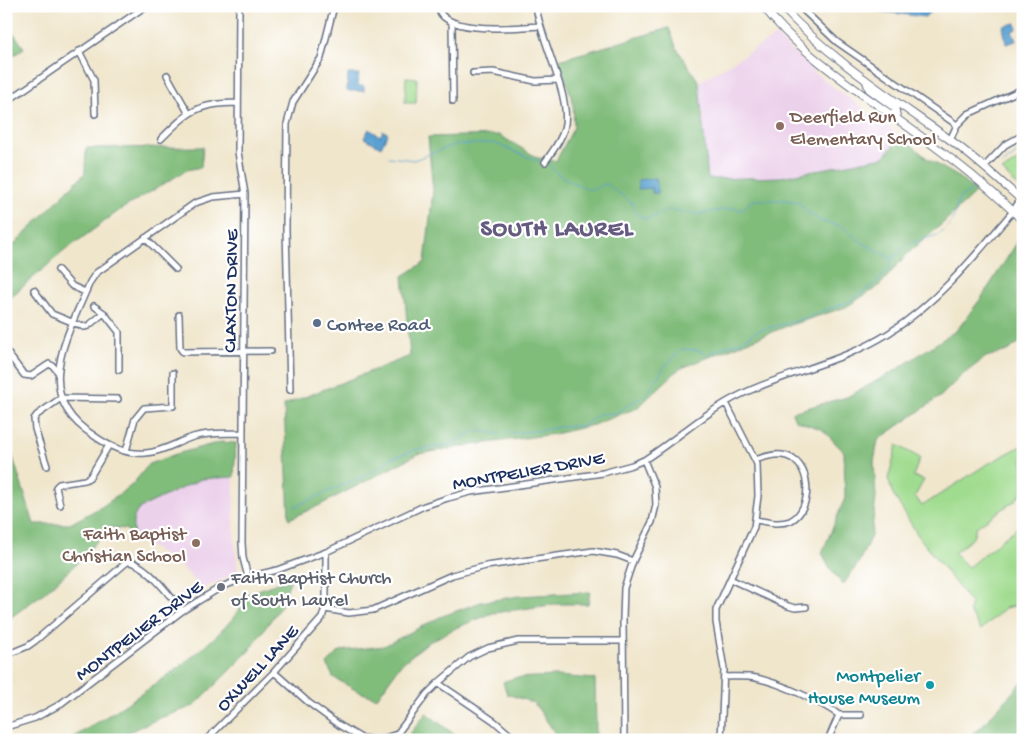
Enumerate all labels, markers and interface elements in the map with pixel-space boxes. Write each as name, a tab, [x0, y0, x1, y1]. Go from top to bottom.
place label: Deerfield Run Elementary School	[788, 107, 936, 152]
marker: Deerfield Run Elementary School	[774, 120, 786, 132]
district label: SOUTH LAUREL	[480, 216, 635, 245]
street label: CLAXTON DRIVE	[220, 228, 245, 353]
place label: Contee Road	[327, 315, 431, 338]
marker: Contee Road	[311, 317, 323, 329]
street label: MONTPELIER DRIVE	[451, 448, 607, 497]
place label: Faith Baptist Christian School	[62, 524, 188, 569]
marker: Faith Baptist Christian School	[190, 537, 202, 549]
place label: Faith Baptist Church of South Laurel	[230, 568, 391, 613]
street label: MONTPELIER DRIVE	[72, 576, 209, 687]
marker: Faith Baptist Church of South Laurel	[215, 581, 227, 593]
street label: OXWELL LANE	[213, 620, 305, 718]
place label: Montpelier House Museum	[808, 666, 922, 711]
marker: Montpelier House Museum	[924, 679, 936, 691]

